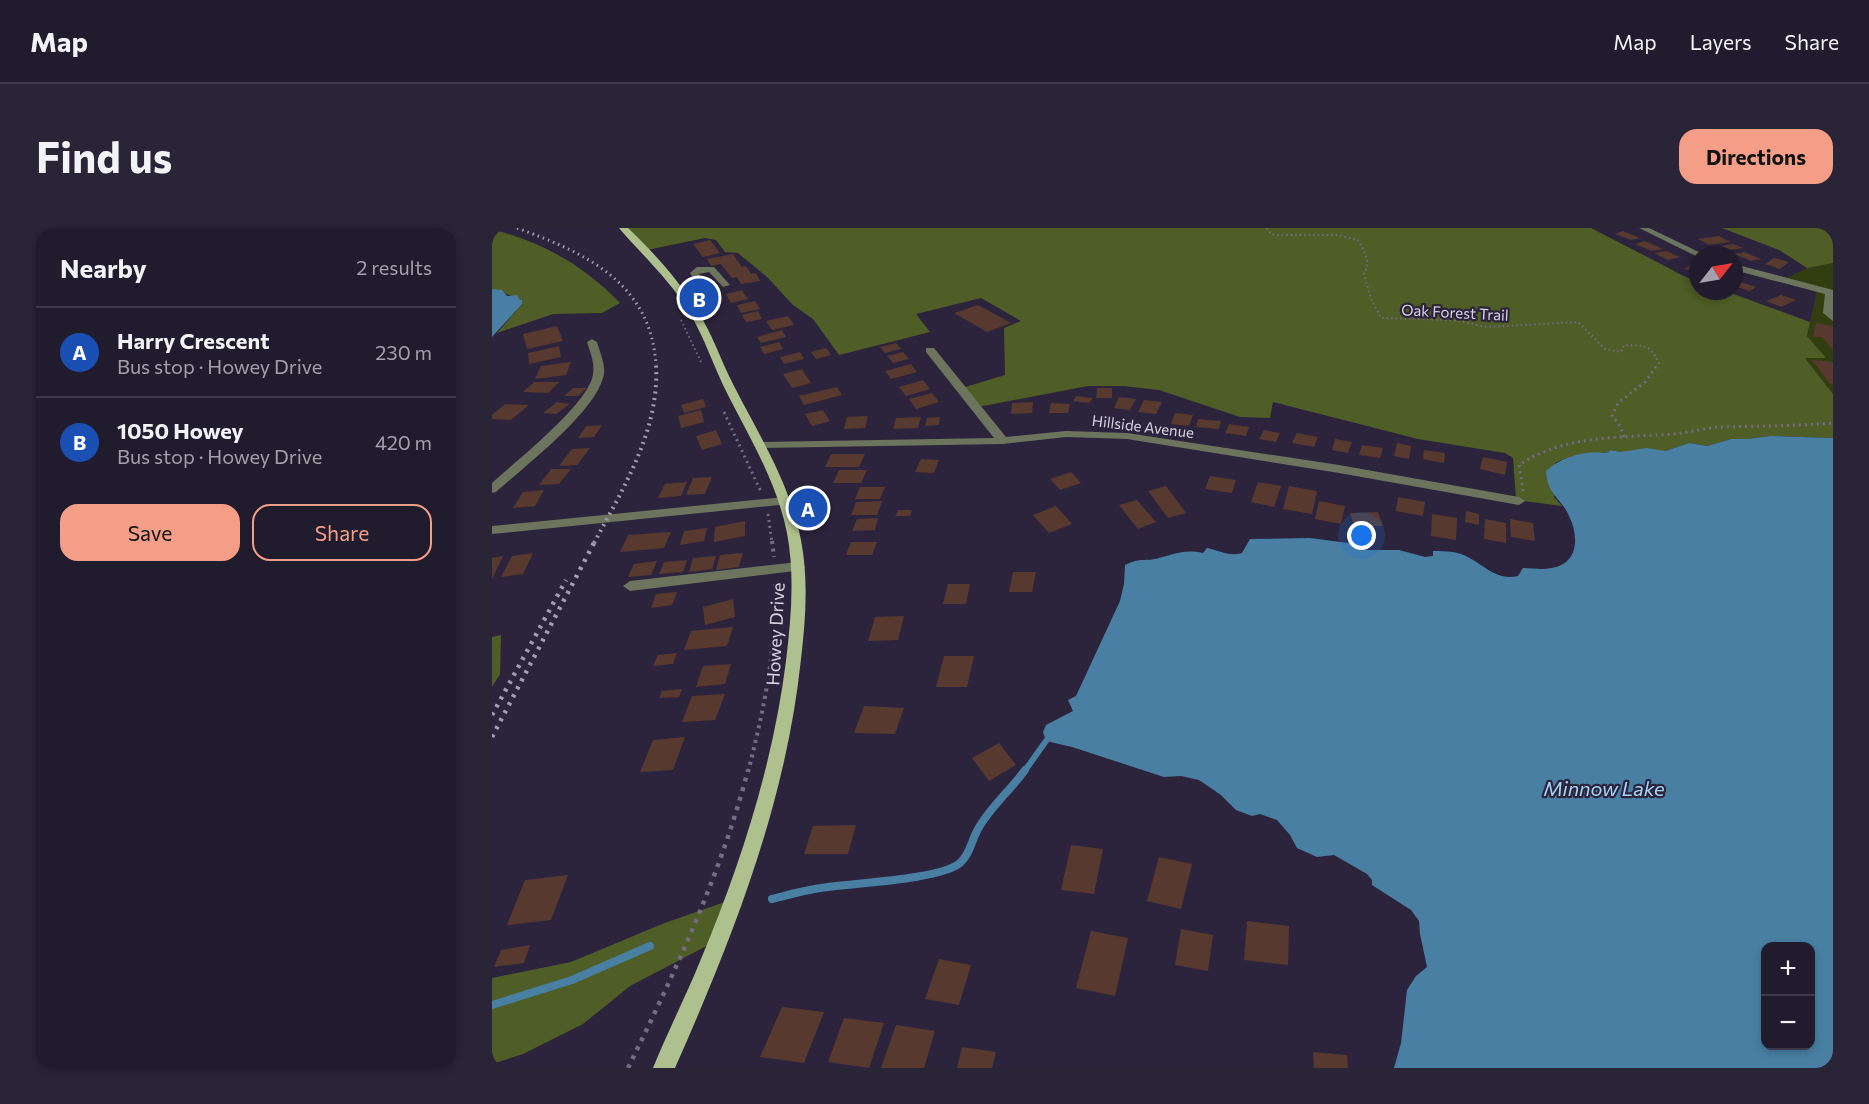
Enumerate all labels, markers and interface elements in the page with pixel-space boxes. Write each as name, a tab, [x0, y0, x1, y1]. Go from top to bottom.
text: Map	[30, 24, 88, 58]
text: Map	[1613, 29, 1657, 54]
text: Layers	[1690, 29, 1752, 54]
text: Share	[1785, 29, 1839, 54]
button: Directions	[1679, 129, 1833, 184]
text: Find us	[36, 130, 172, 182]
north arrow	[1689, 246, 1743, 300]
text: Nearby	[60, 252, 147, 283]
text: 2 results	[356, 255, 432, 279]
pin: B	[680, 276, 718, 320]
street label: Oak Forest Trail	[1401, 300, 1509, 324]
text: Harry Crescent	[117, 327, 269, 354]
text: A	[72, 340, 87, 364]
text: 230 m	[375, 340, 432, 364]
text: Bus stop · Howey Drive	[117, 354, 322, 378]
street label: Hillside Avenue	[1091, 411, 1195, 441]
text: 1050 Howey	[117, 417, 244, 444]
text: B	[73, 430, 86, 454]
text: 420 m	[375, 430, 432, 454]
text: Bus stop · Howey Drive	[117, 444, 322, 468]
pin: A	[788, 486, 828, 530]
button: Save	[60, 504, 240, 561]
button: Share	[252, 504, 432, 561]
your location	[1347, 521, 1376, 550]
street label: Howey Drive	[761, 582, 789, 686]
water label: Minnow Lake	[1543, 776, 1665, 800]
map controls	[1761, 942, 1815, 1050]
button: +	[1761, 942, 1815, 996]
button: −	[1761, 996, 1815, 1050]

